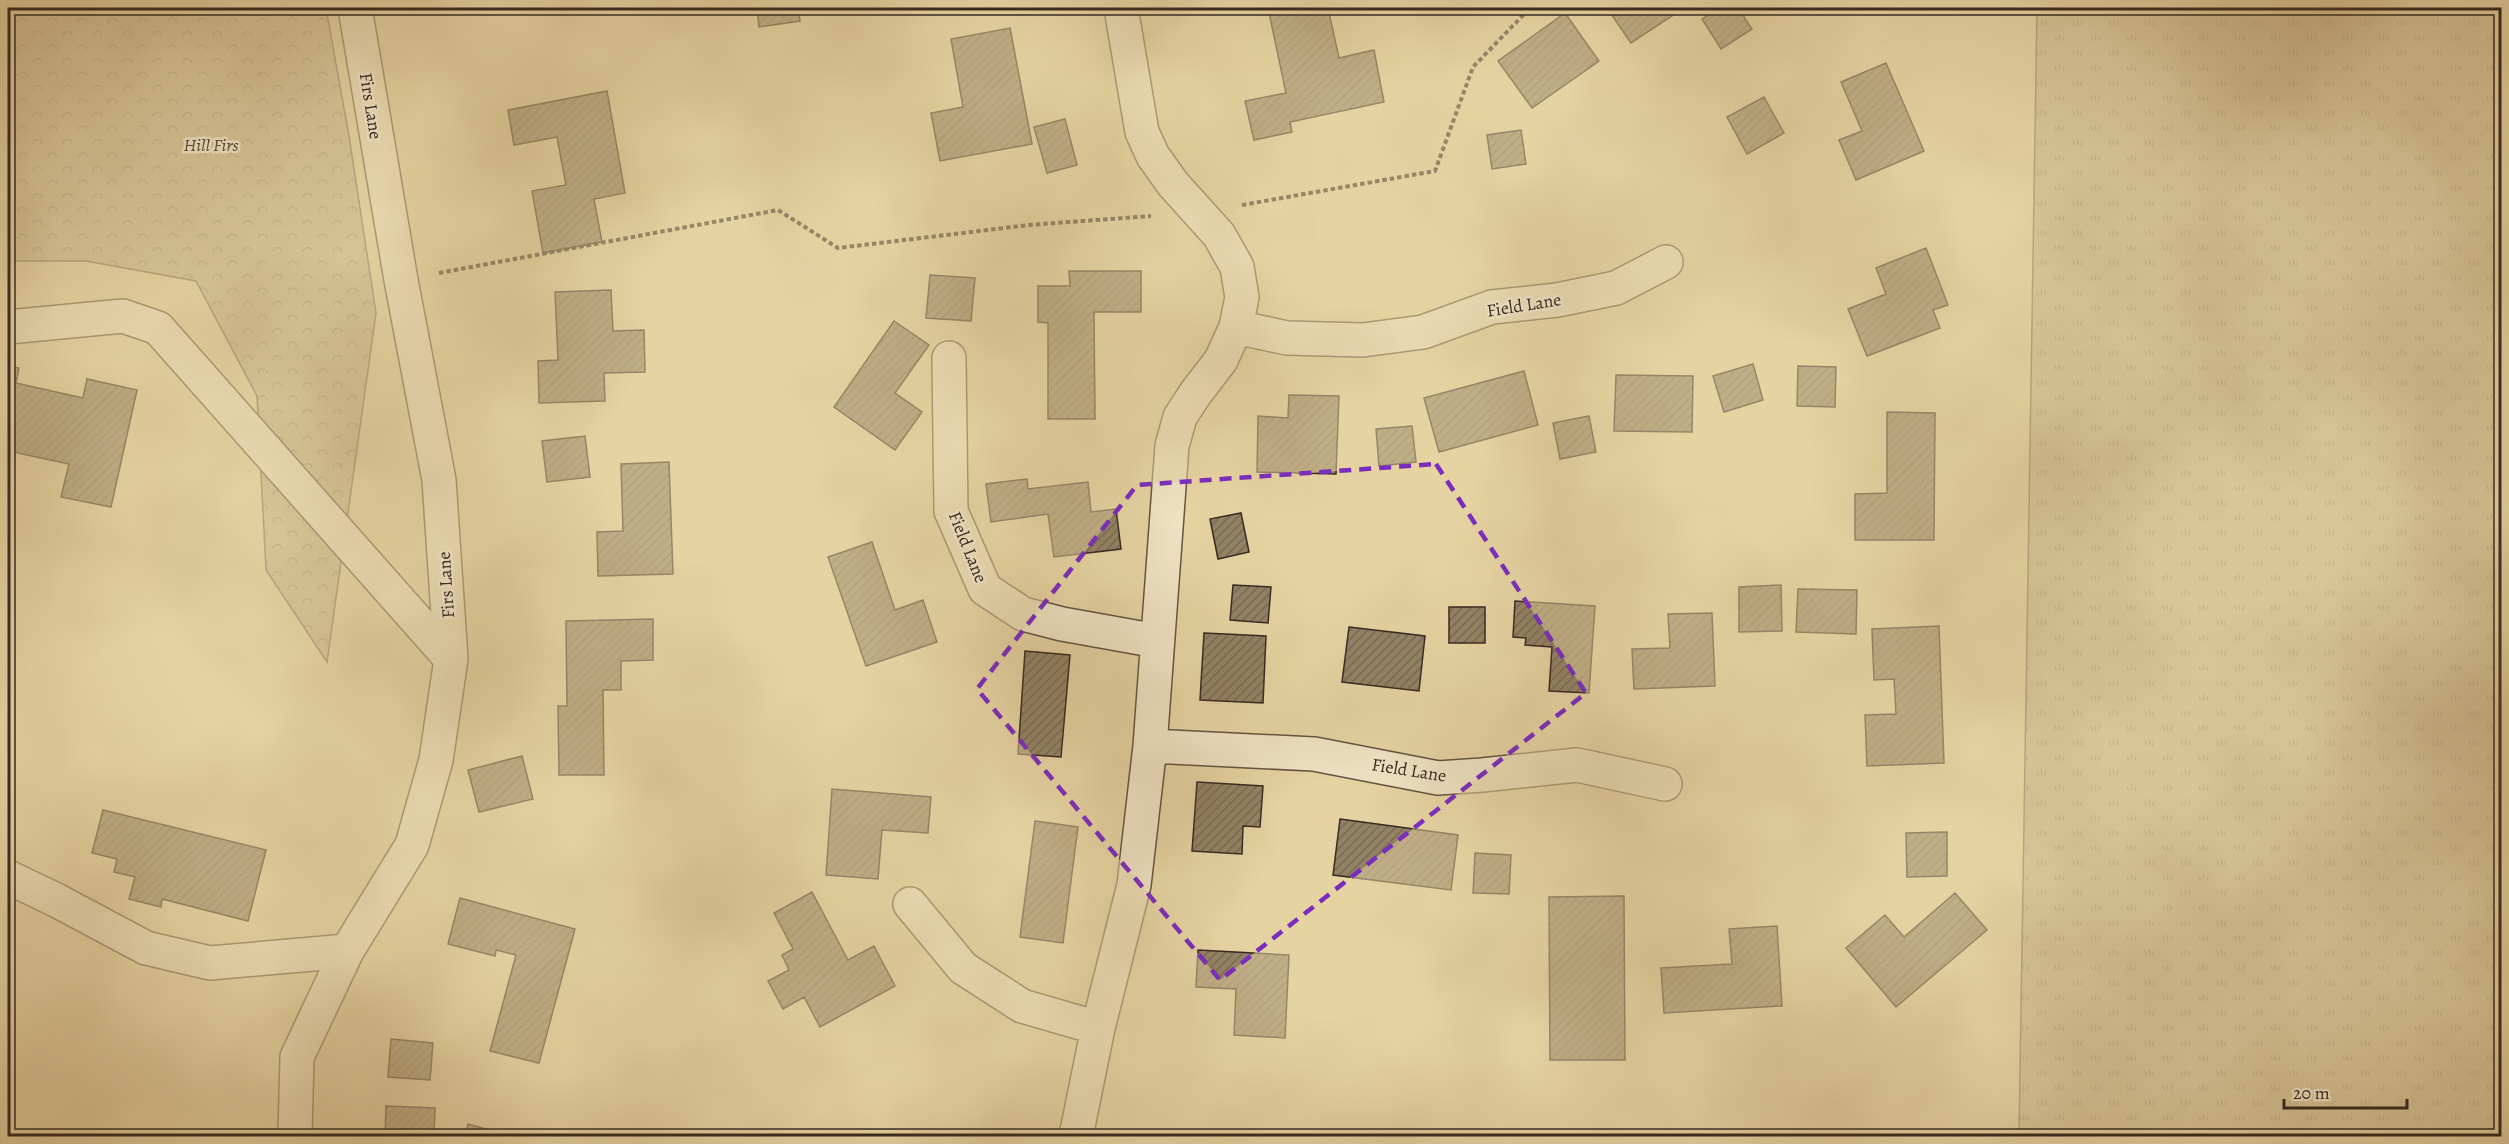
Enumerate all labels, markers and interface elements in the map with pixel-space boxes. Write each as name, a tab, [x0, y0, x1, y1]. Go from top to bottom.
street label: Firs Lane	[354, 71, 388, 141]
park label: Hill Firs	[183, 133, 239, 157]
street label: Field Lane	[1485, 287, 1563, 323]
street label: Field Lane	[943, 508, 993, 586]
street label: Firs Lane	[432, 551, 460, 619]
street label: Field Lane	[1370, 752, 1448, 788]
scale bar	[2284, 1072, 2407, 1110]
text: 20 m	[2293, 1081, 2330, 1105]

